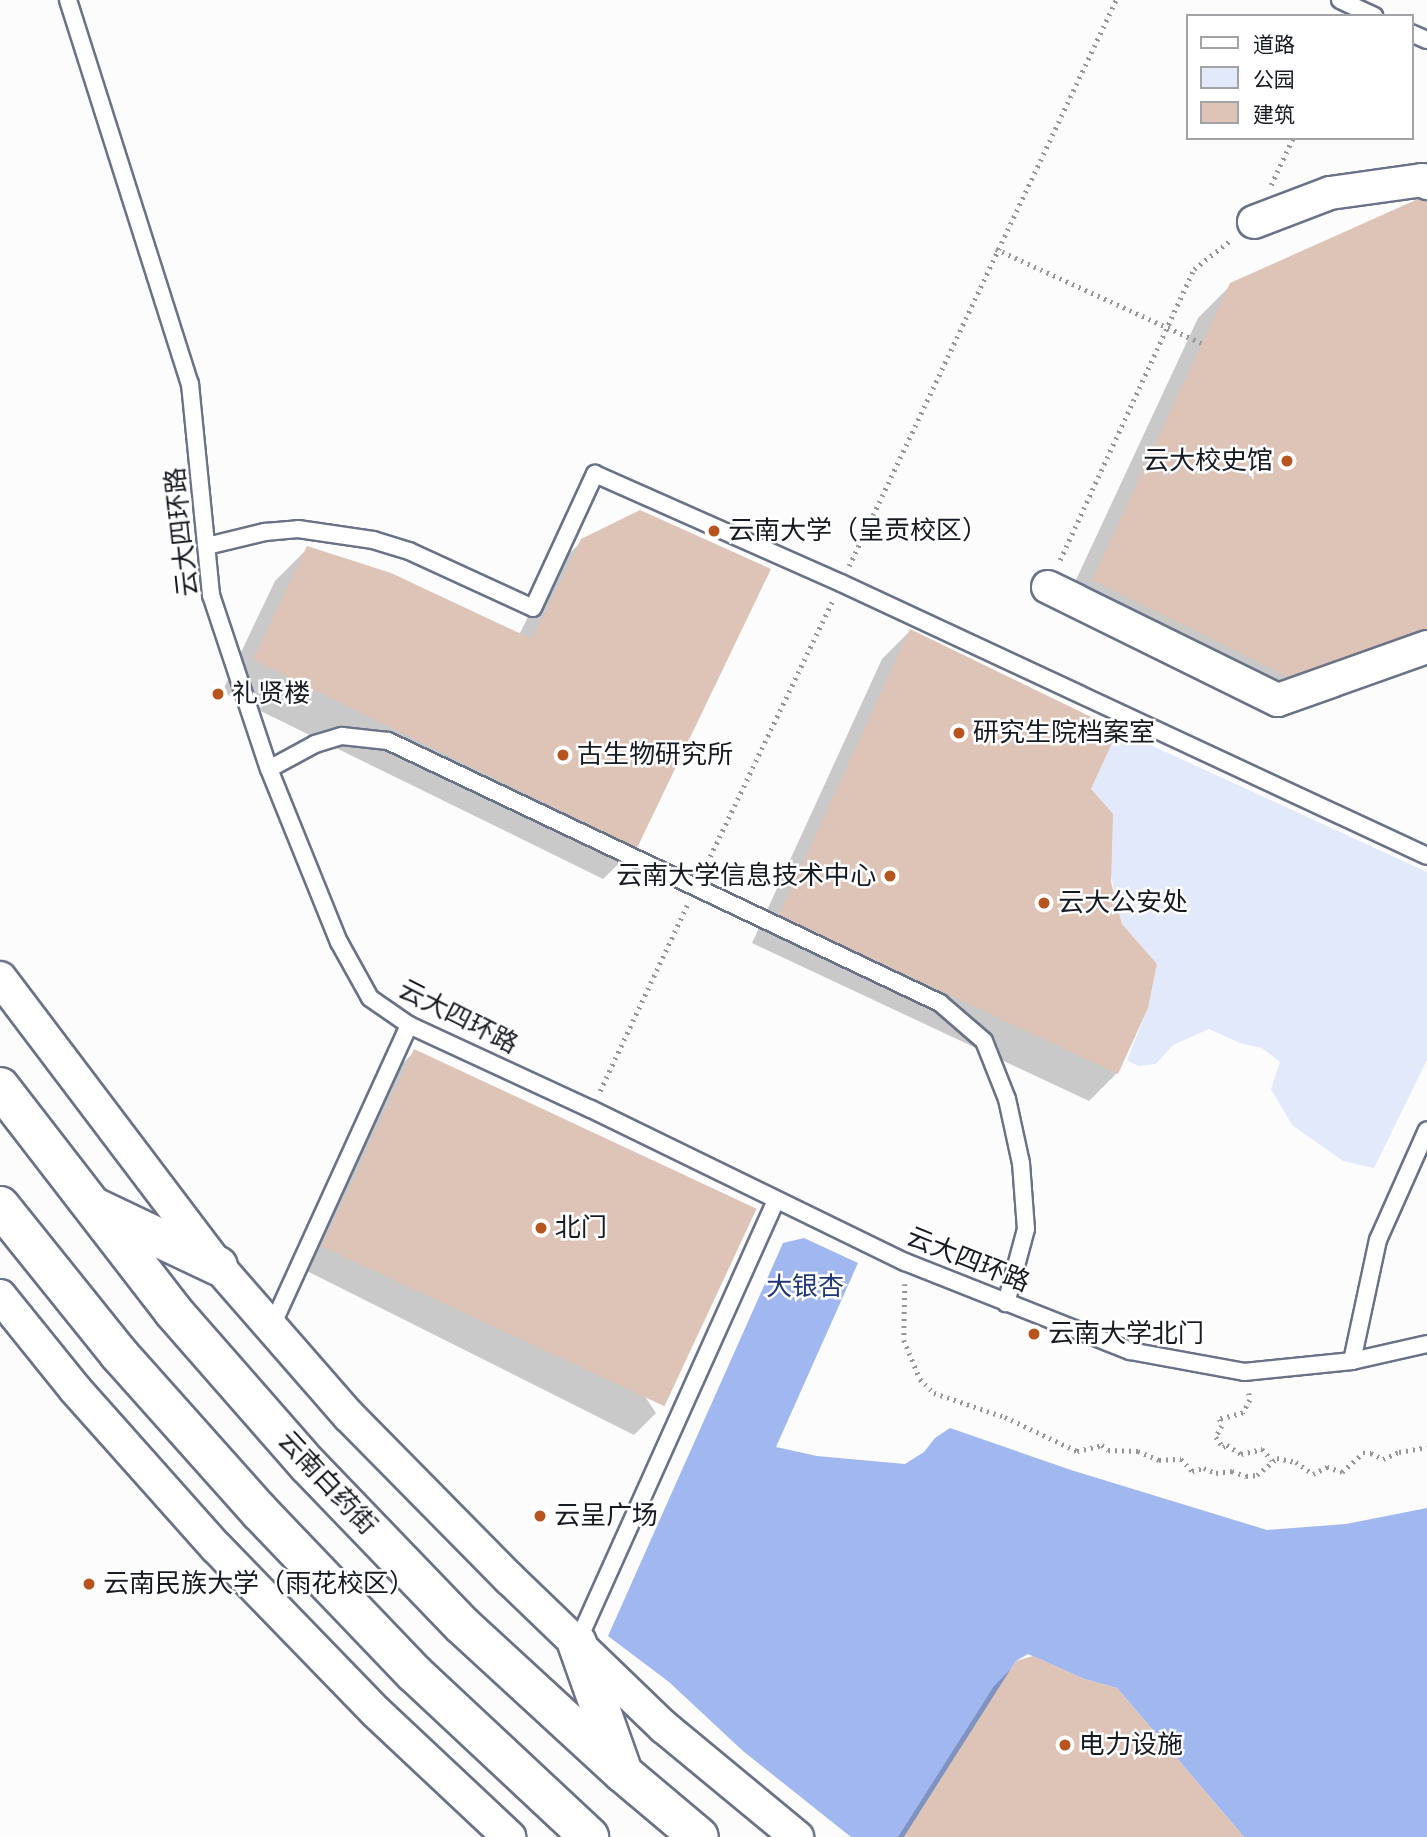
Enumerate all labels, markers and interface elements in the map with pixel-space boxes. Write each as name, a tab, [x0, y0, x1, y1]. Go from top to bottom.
legend	[1186, 14, 1413, 140]
text: 道路	[1253, 33, 1295, 57]
text: 公园	[1253, 68, 1295, 92]
text: 建筑	[1253, 103, 1295, 127]
place label: 云大校史馆	[1143, 445, 1273, 477]
marker: 云大校史馆	[1279, 453, 1295, 469]
street label: 云大四环路	[160, 466, 204, 598]
place label: 云南大学（呈贡校区）	[728, 515, 988, 547]
marker: 云南大学（呈贡校区）	[706, 523, 722, 539]
place label: 礼贤楼	[232, 678, 310, 710]
marker: 礼贤楼	[210, 686, 226, 702]
place label: 研究生院档案室	[973, 717, 1155, 749]
marker: 研究生院档案室	[951, 725, 967, 741]
place label: 古生物研究所	[577, 739, 733, 771]
marker: 古生物研究所	[555, 747, 571, 763]
place label: 云南大学信息技术中心	[616, 860, 876, 892]
marker: 云南大学信息技术中心	[882, 868, 898, 884]
place label: 云大公安处	[1058, 887, 1188, 919]
marker: 云大公安处	[1036, 895, 1052, 911]
street label: 云大四环路	[393, 974, 523, 1060]
place label: 北门	[555, 1212, 607, 1244]
marker: 北门	[533, 1220, 549, 1236]
street label: 云大四环路	[902, 1221, 1034, 1299]
park label: 大银杏	[766, 1271, 844, 1303]
place label: 云南大学北门	[1048, 1318, 1204, 1350]
marker: 云南大学北门	[1026, 1326, 1042, 1342]
street label: 云南白药街	[271, 1425, 383, 1541]
place label: 云呈广场	[554, 1500, 658, 1532]
marker: 云呈广场	[532, 1508, 548, 1524]
place label: 云南民族大学（雨花校区）	[103, 1568, 415, 1600]
marker: 云南民族大学（雨花校区）	[81, 1576, 97, 1592]
place label: 电力设施	[1079, 1729, 1183, 1761]
marker: 电力设施	[1057, 1737, 1073, 1753]

